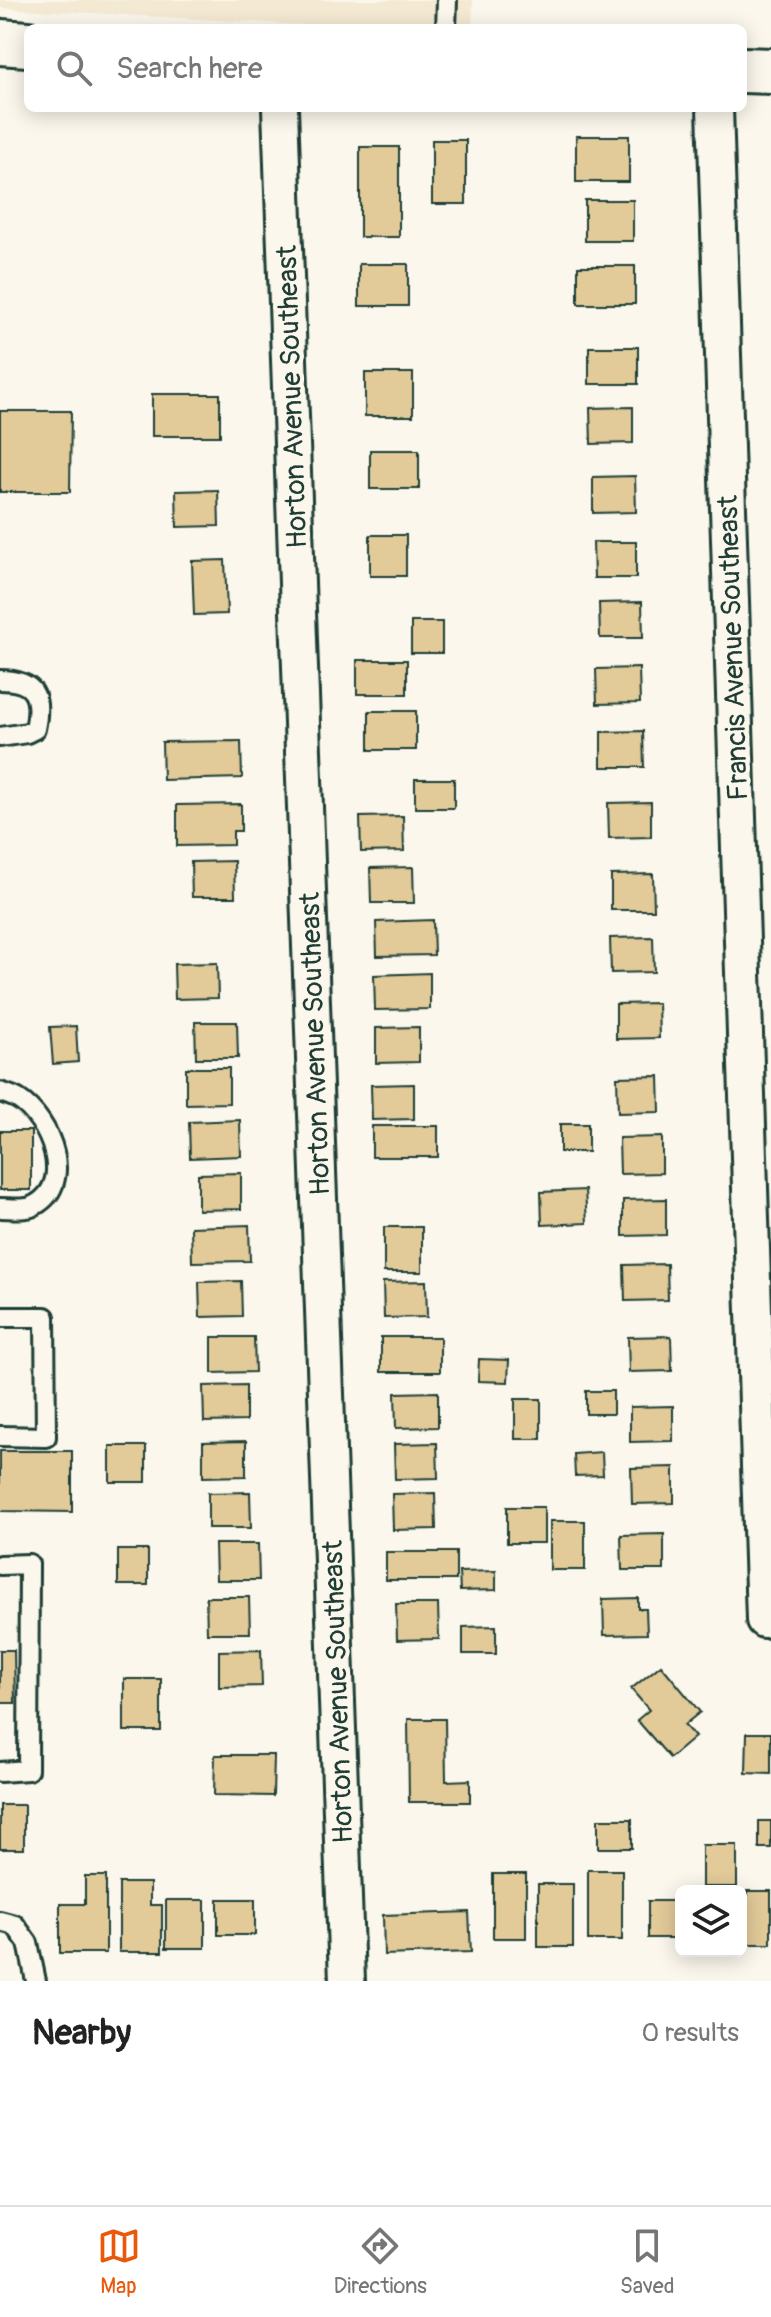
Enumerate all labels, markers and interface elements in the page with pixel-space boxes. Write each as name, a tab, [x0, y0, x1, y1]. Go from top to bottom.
search box	[24, 24, 747, 112]
icon: search	[52, 46, 96, 90]
text: Search here	[116, 50, 263, 87]
street label: Horton Avenue Southeast	[270, 244, 315, 549]
street label: Francis Avenue Southeast	[711, 494, 756, 801]
street label: Horton Avenue Southeast	[293, 891, 338, 1196]
street label: Horton Avenue Southeast	[316, 1539, 361, 1844]
map controls	[675, 1885, 747, 1957]
button: layers	[675, 1885, 747, 1957]
text: Nearby	[32, 2012, 131, 2055]
text: 0 results	[642, 2017, 739, 2049]
tab: Map	[97, 2224, 141, 2300]
tab: Directions	[334, 2224, 427, 2300]
tab: Saved	[620, 2224, 674, 2300]

